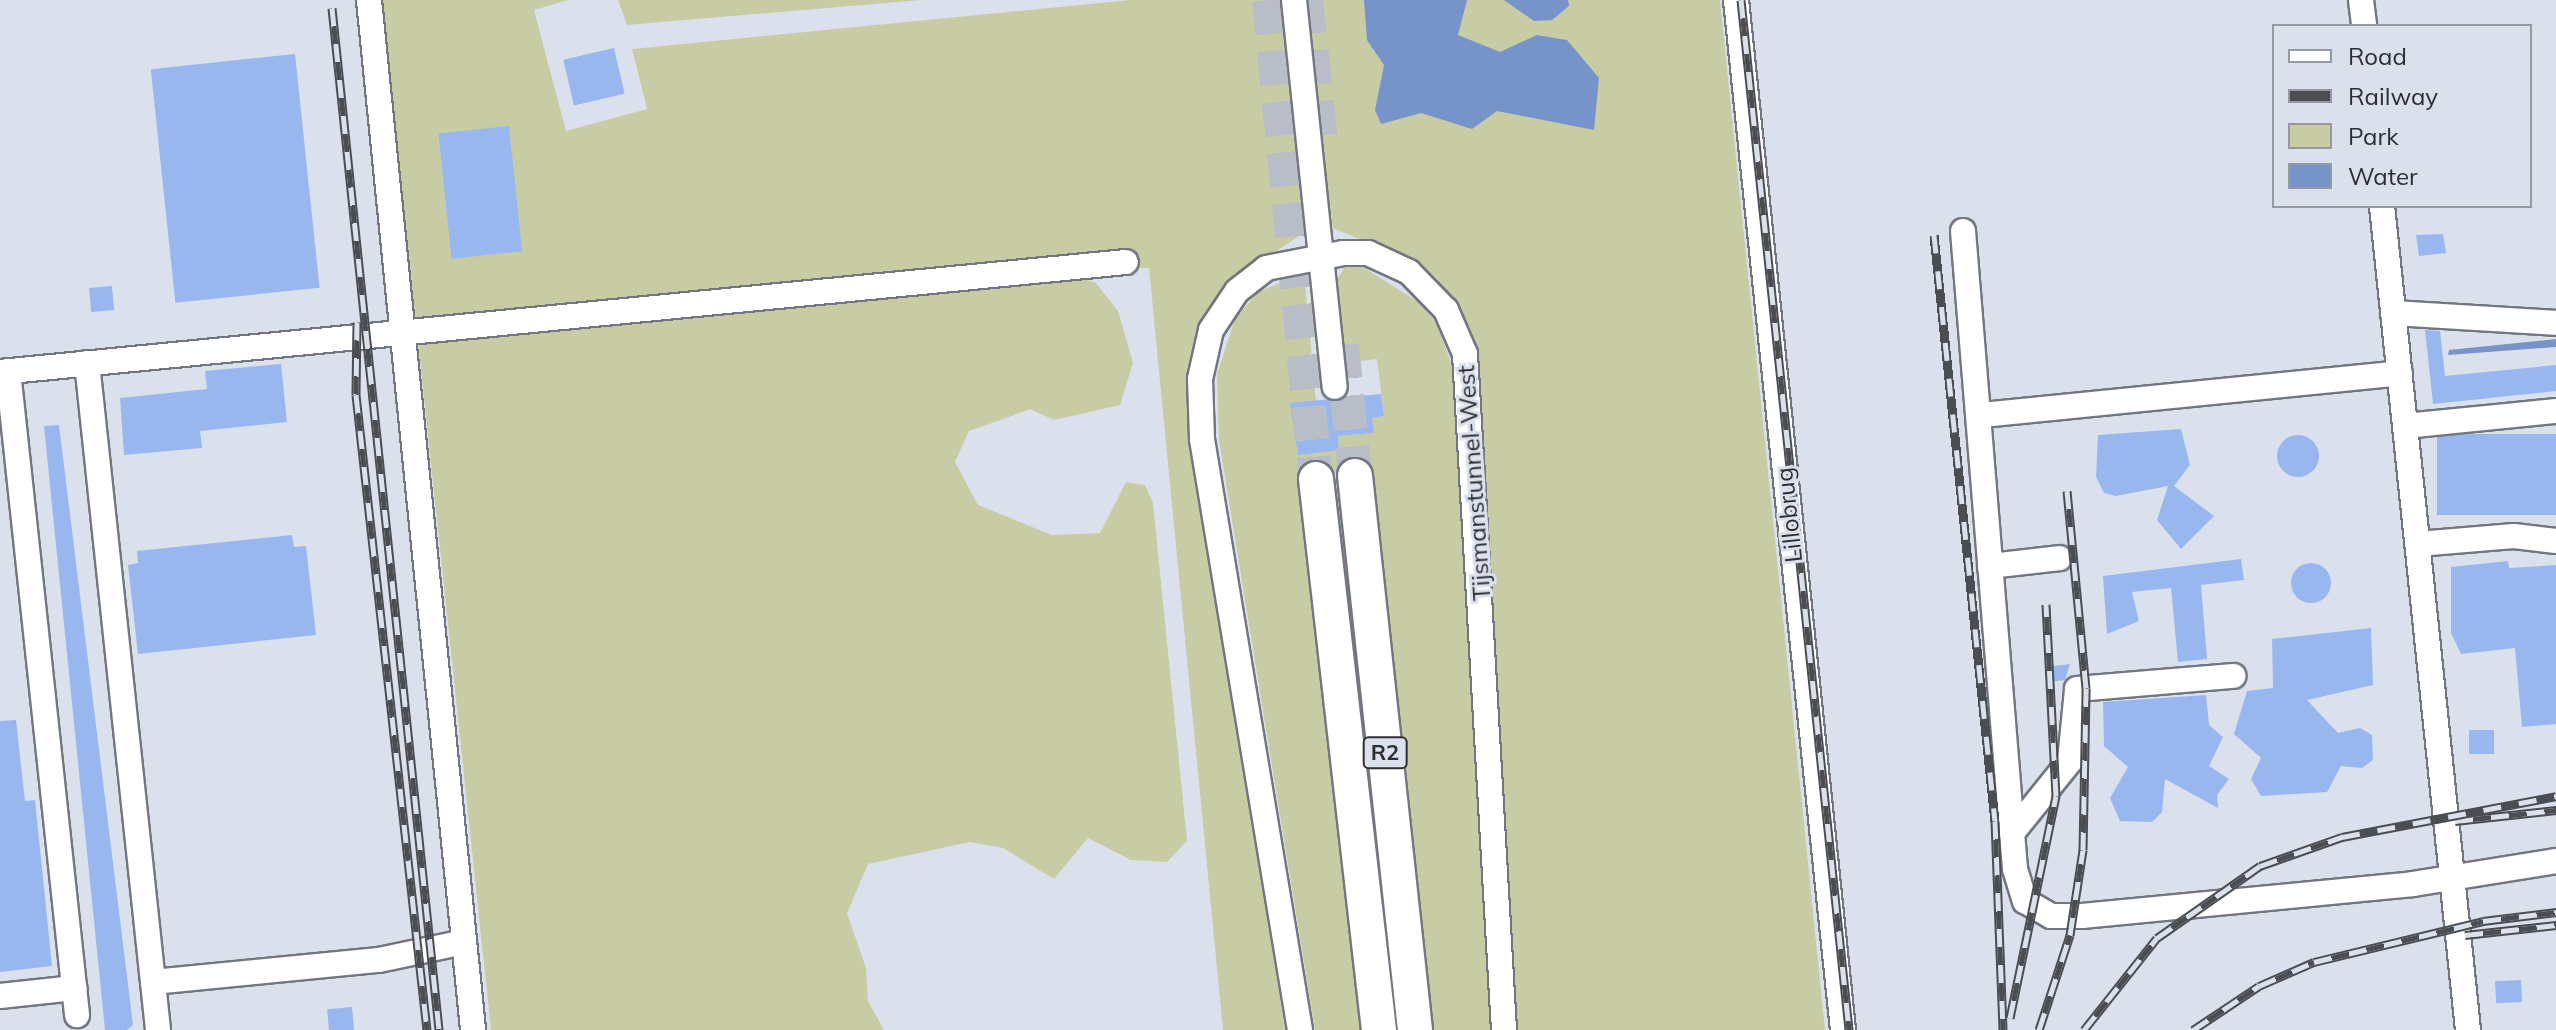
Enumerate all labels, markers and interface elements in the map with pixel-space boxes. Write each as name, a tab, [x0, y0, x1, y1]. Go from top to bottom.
legend	[2272, 24, 2532, 208]
text: Road	[2348, 41, 2407, 71]
text: Railway	[2348, 81, 2438, 111]
text: Park	[2348, 121, 2399, 151]
text: Water	[2348, 161, 2418, 191]
street label: Tijsmanstunnel-West	[1451, 364, 1497, 602]
street label: Lillobrug	[1770, 466, 1808, 564]
road number: R2	[1361, 735, 1409, 771]

